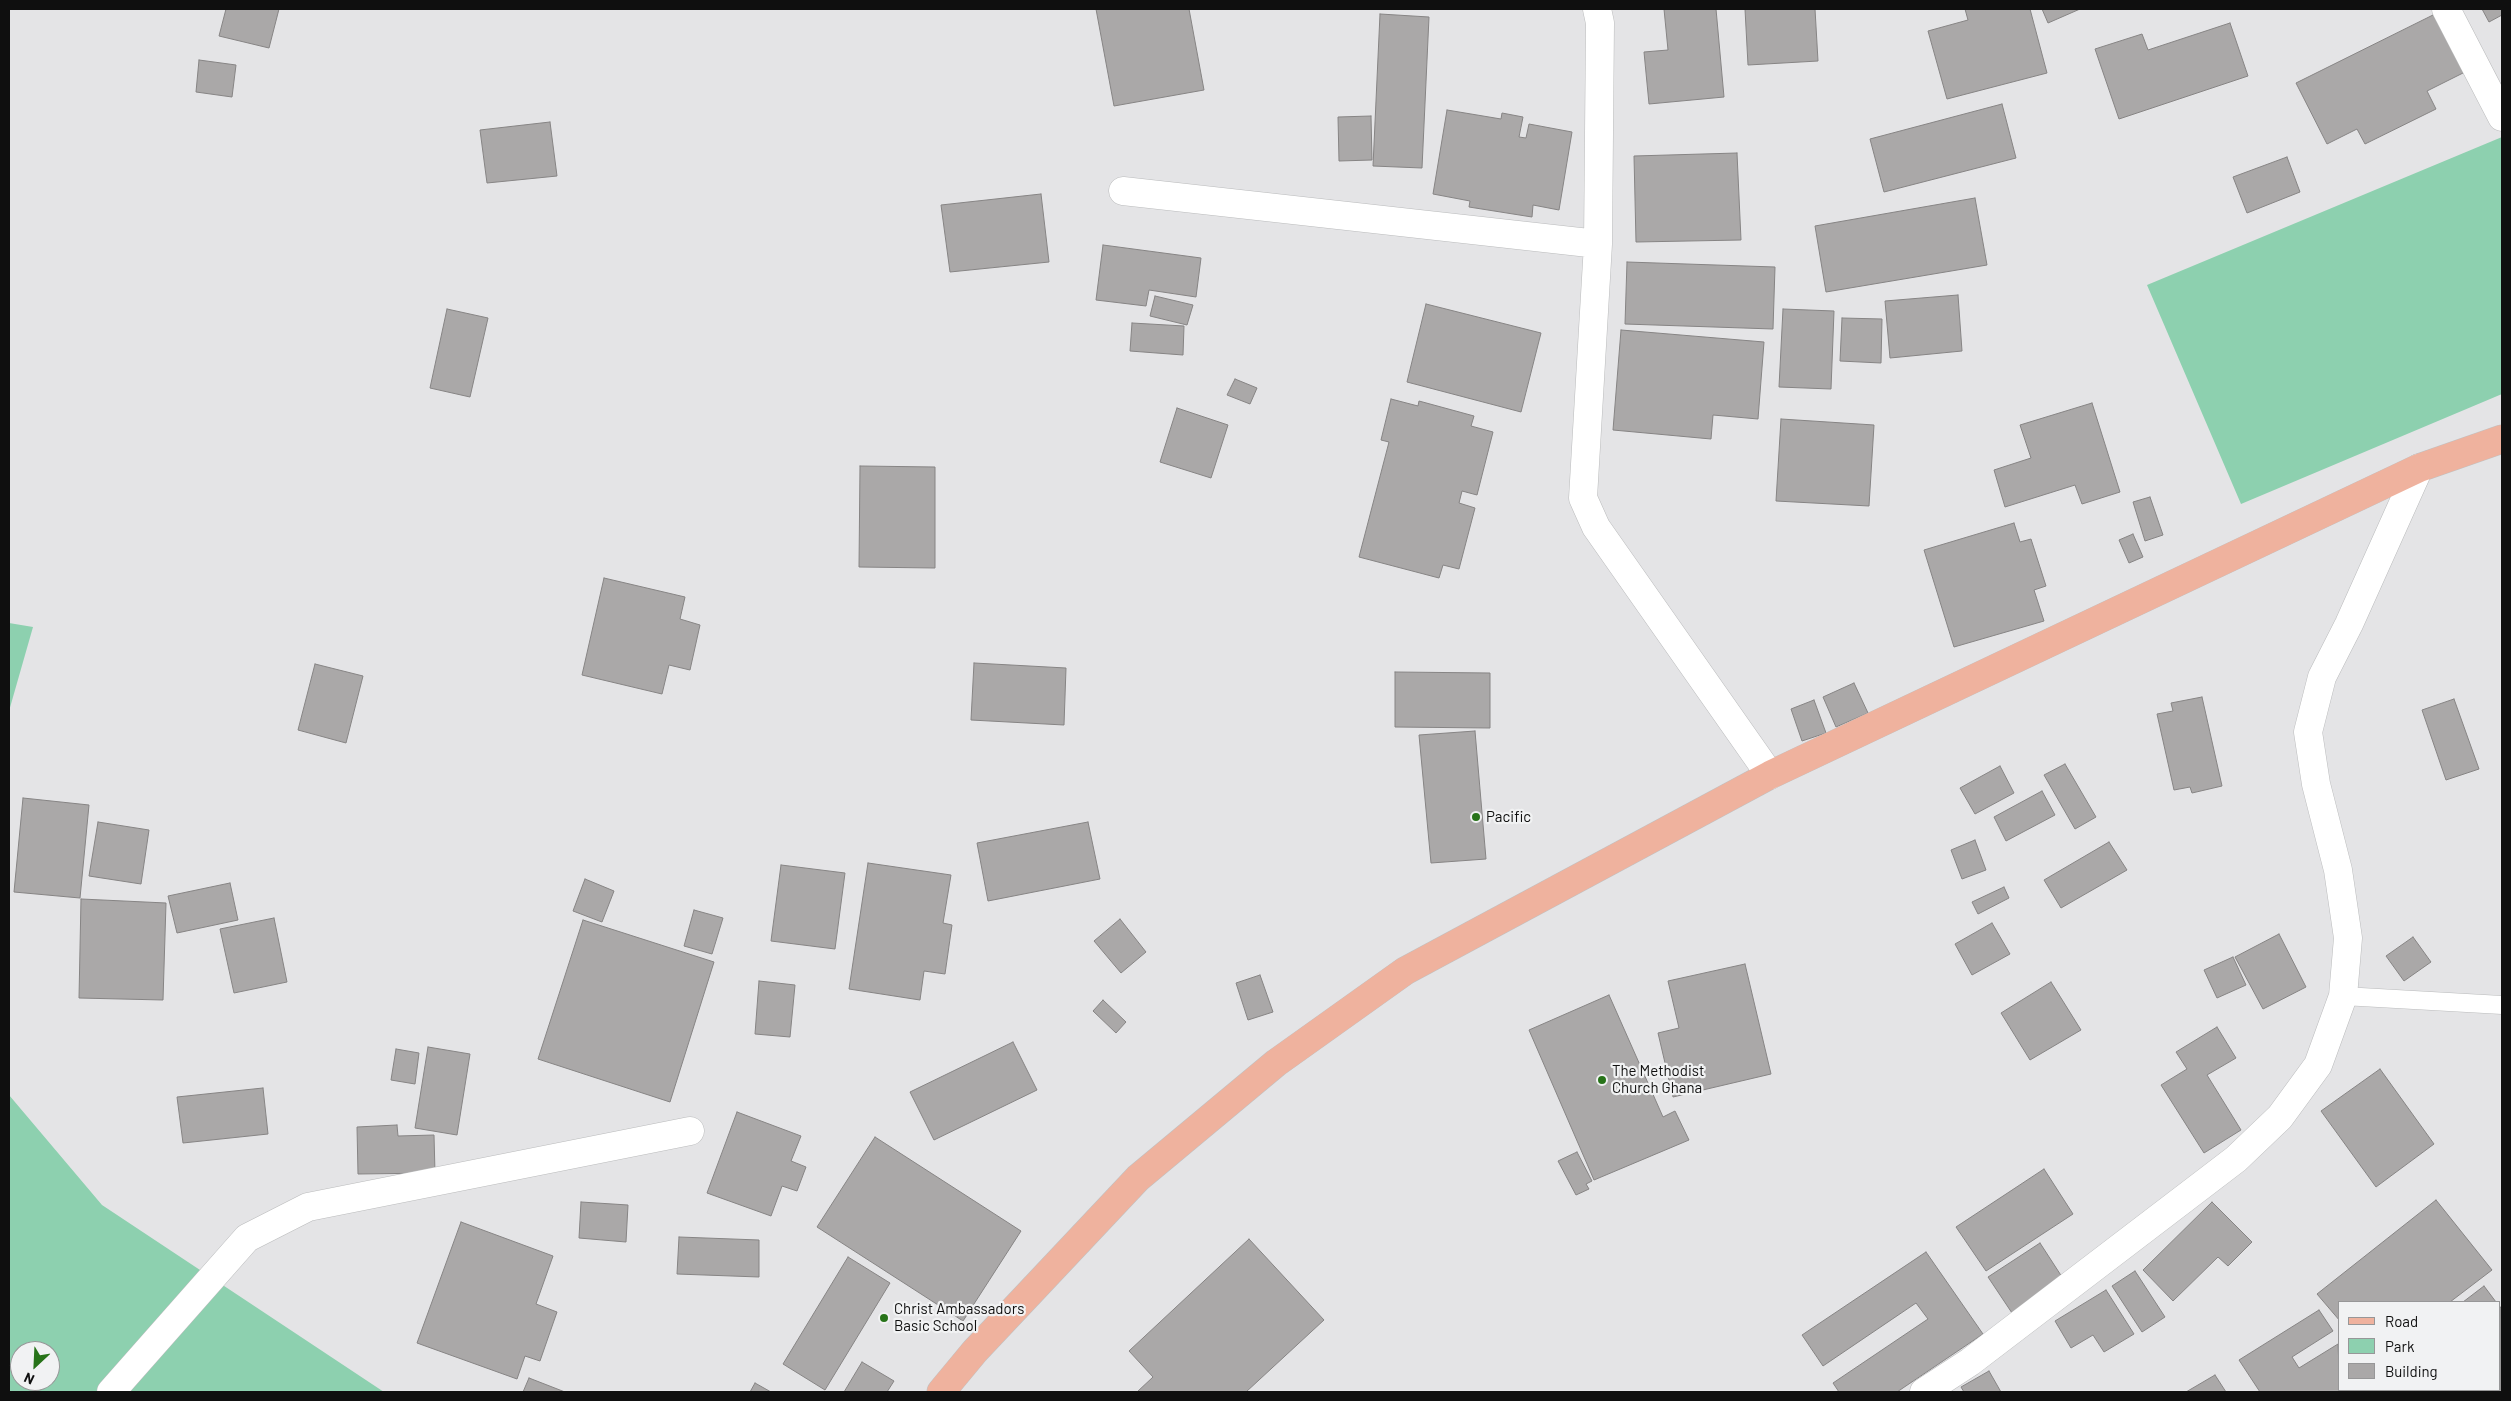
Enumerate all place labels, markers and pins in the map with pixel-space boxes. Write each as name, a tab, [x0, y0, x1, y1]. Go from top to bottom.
place label: Pacific	[1486, 808, 1531, 826]
marker: Pacific	[1470, 811, 1482, 823]
place label: The Methodist Church Ghana	[1612, 1062, 1704, 1097]
marker: The Methodist Church Ghana	[1596, 1074, 1608, 1086]
place label: Christ Ambassadors Basic School	[894, 1300, 1024, 1335]
marker: Christ Ambassadors Basic School	[878, 1312, 890, 1324]

